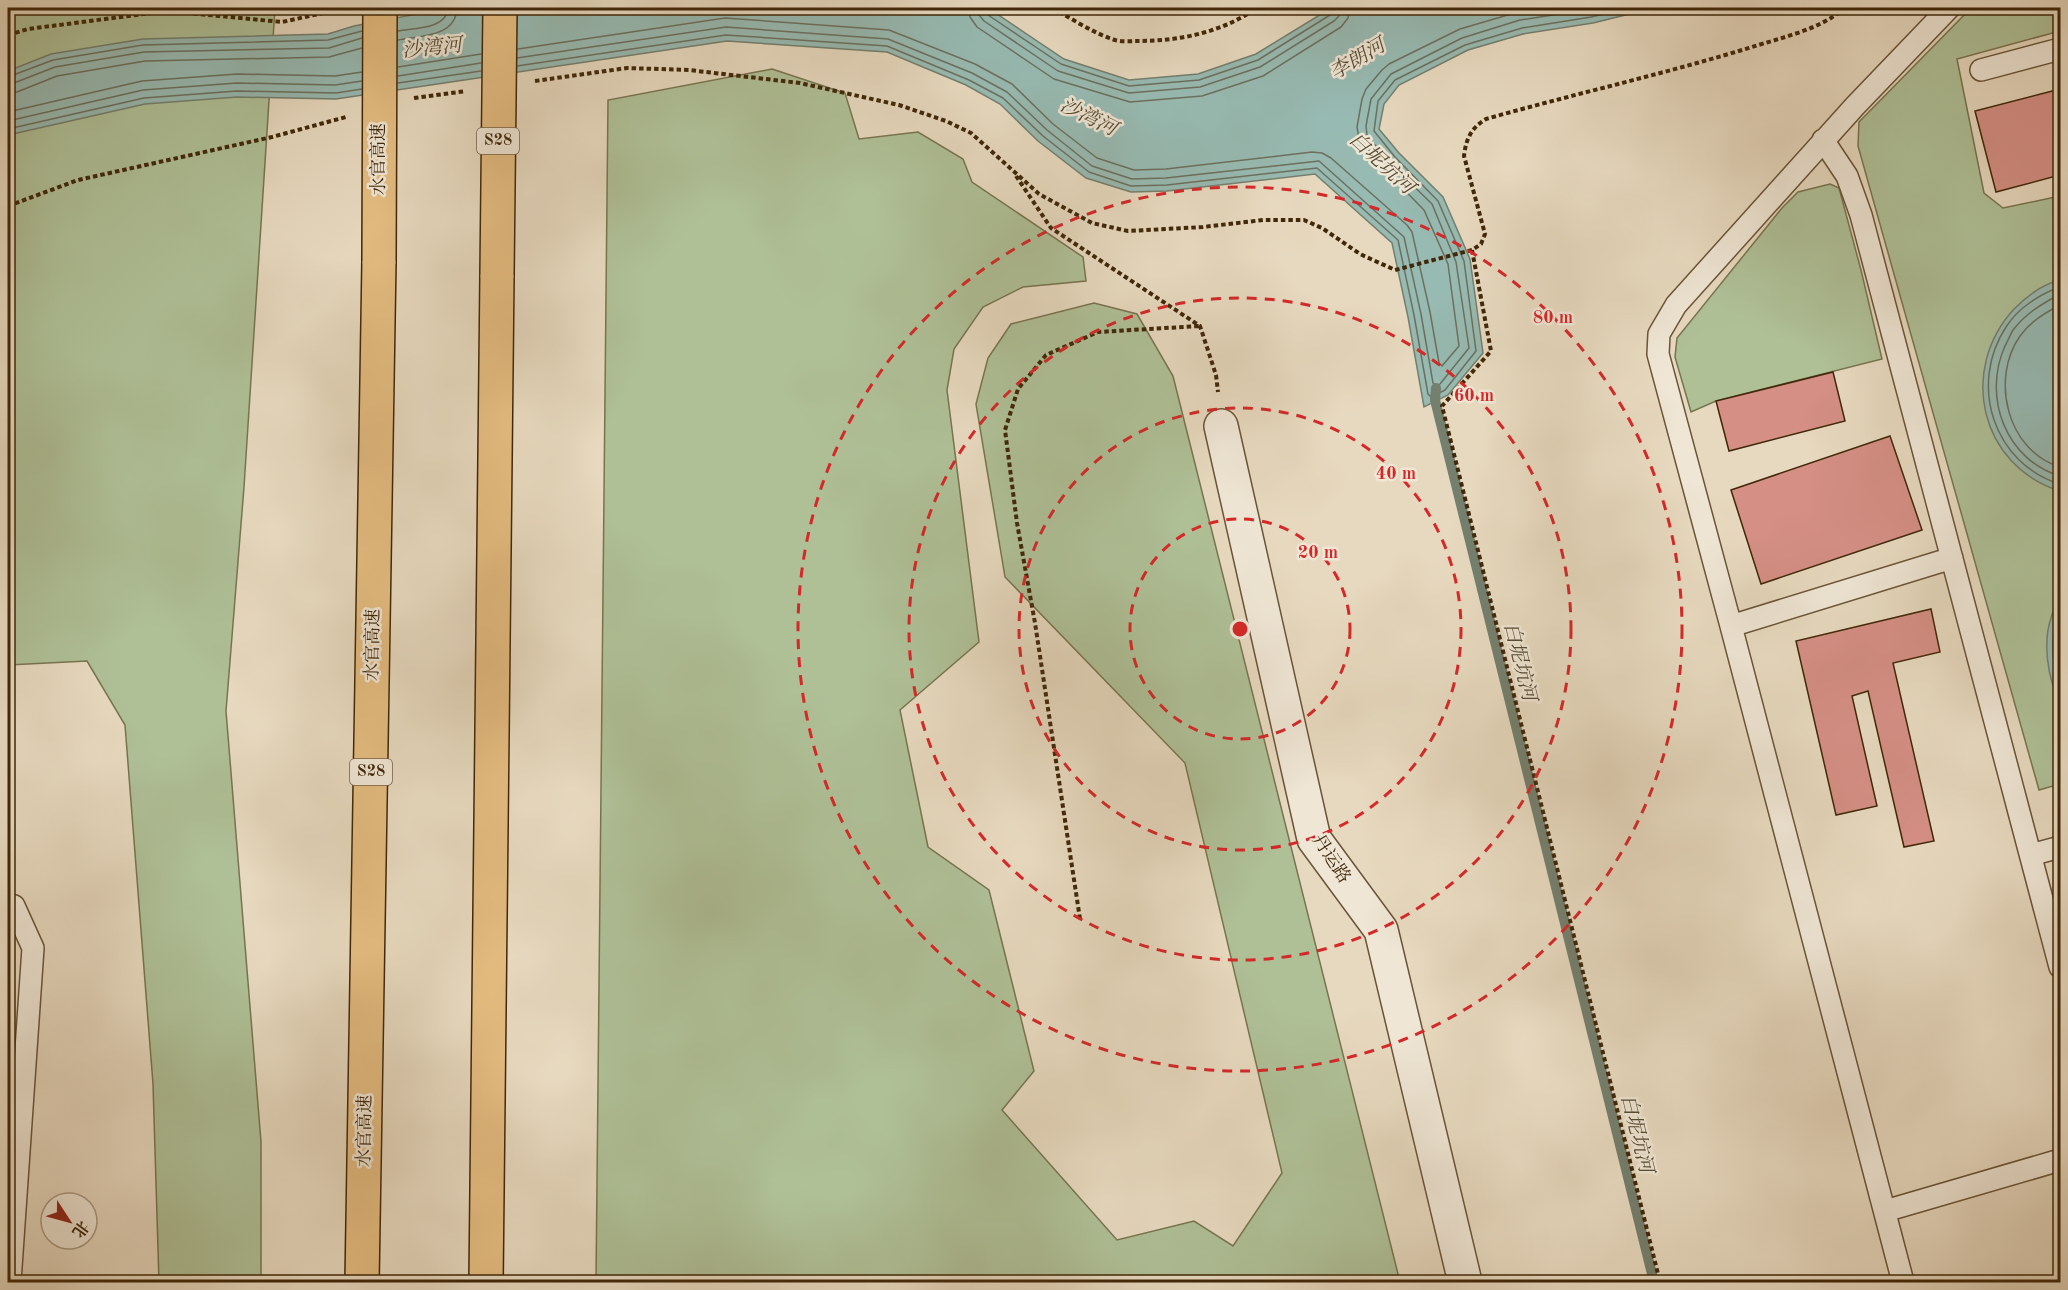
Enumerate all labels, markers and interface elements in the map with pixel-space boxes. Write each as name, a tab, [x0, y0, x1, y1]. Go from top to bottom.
water label: 沙湾河	[401, 33, 466, 62]
water label: 李朗河	[1326, 33, 1391, 84]
water label: 沙湾河	[1057, 93, 1123, 141]
street label: 水官高速	[368, 123, 388, 195]
road number: S28	[477, 128, 519, 154]
water label: 白坭坑河	[1345, 128, 1421, 201]
text: 80 m	[1533, 309, 1573, 327]
text: 60 m	[1454, 387, 1494, 405]
text: 40 m	[1376, 465, 1416, 483]
text: 20 m	[1298, 544, 1338, 562]
street label: 水官高速	[361, 609, 383, 681]
centre of rings	[1230, 619, 1250, 639]
water label: 白坭坑河	[1500, 620, 1541, 706]
road number: S28	[350, 759, 392, 785]
street label: 丹运路	[1309, 830, 1355, 887]
water label: 白坭坑河	[1617, 1092, 1658, 1178]
street label: 水官高速	[353, 1095, 375, 1167]
north arrow	[39, 1191, 99, 1251]
text: 北	[68, 1217, 92, 1241]

